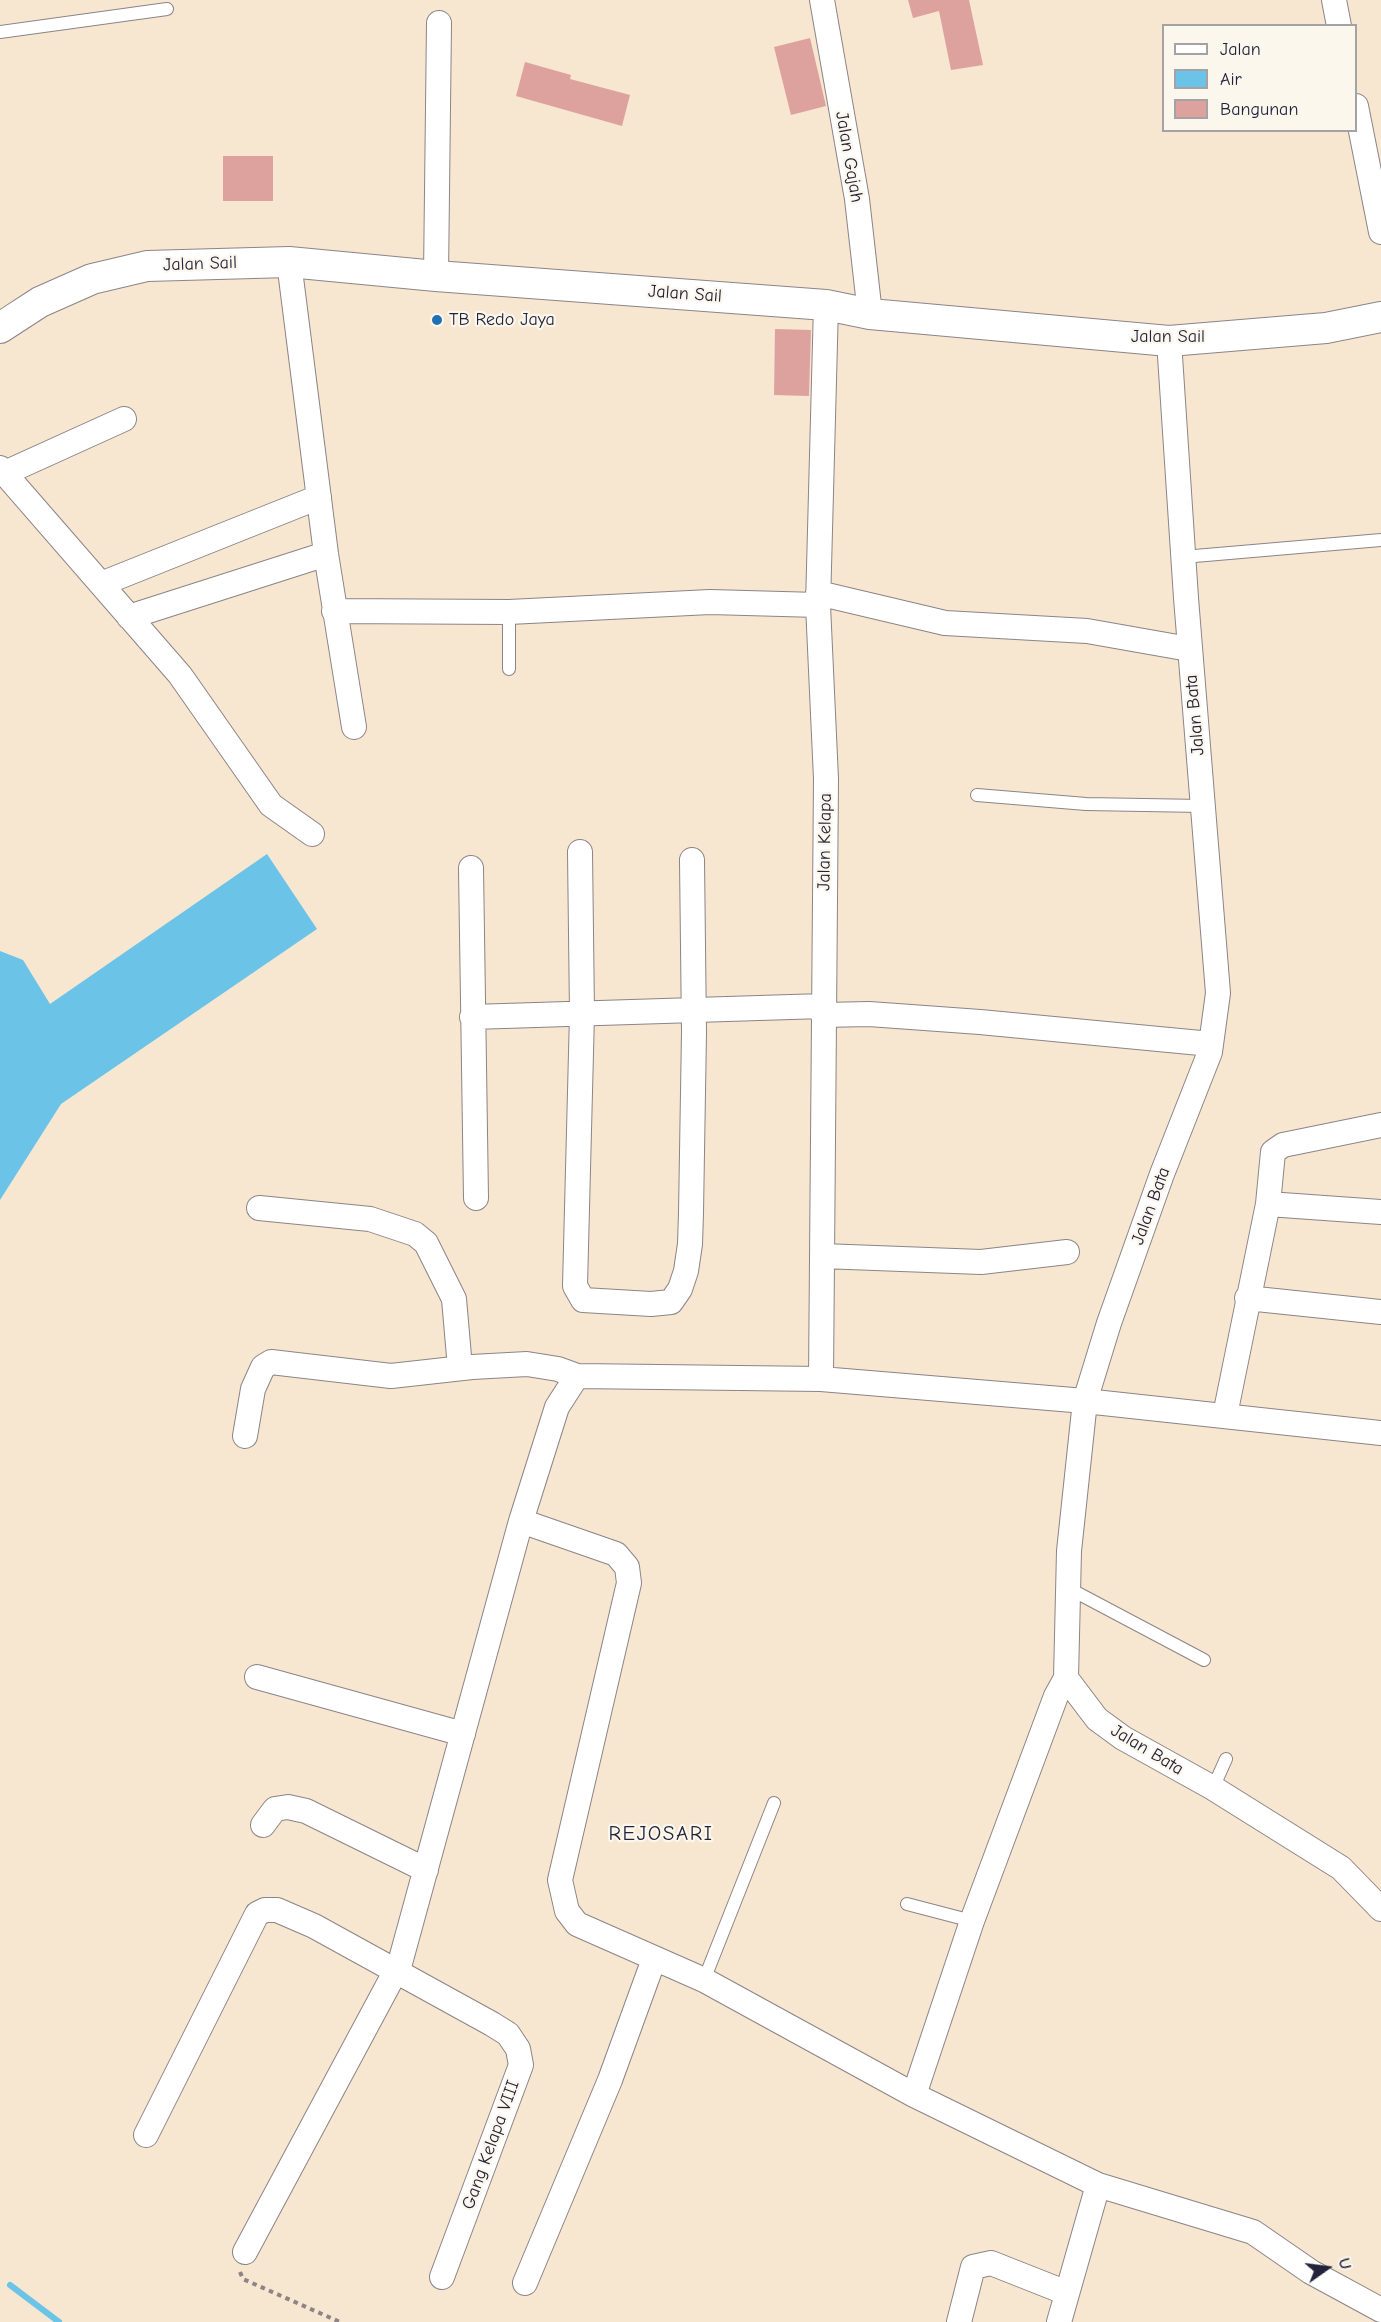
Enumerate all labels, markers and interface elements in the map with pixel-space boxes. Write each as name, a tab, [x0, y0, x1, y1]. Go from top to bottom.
legend	[1162, 24, 1357, 132]
text: Jalan	[1220, 39, 1261, 60]
text: Air	[1220, 69, 1242, 90]
text: Bangunan	[1220, 99, 1298, 120]
street label: Jalan Gajah	[830, 110, 868, 204]
street label: Jalan Sail	[163, 252, 237, 276]
street label: Jalan Sail	[647, 281, 723, 307]
place label: TB Redo Jaya	[449, 309, 555, 331]
marker: TB Redo Jaya	[430, 313, 444, 327]
street label: Jalan Sail	[1131, 326, 1205, 348]
street label: Jalan Bata	[1181, 674, 1209, 756]
street label: Jalan Kelapa	[813, 793, 837, 891]
street label: Jalan Bata	[1127, 1164, 1175, 1248]
street label: Jalan Bata	[1107, 1720, 1187, 1780]
district label: REJOSARI	[609, 1821, 713, 1847]
street label: Gang Kelapa VIII	[458, 2078, 524, 2212]
north arrow	[1297, 2238, 1357, 2298]
text: U	[1334, 2256, 1354, 2271]

